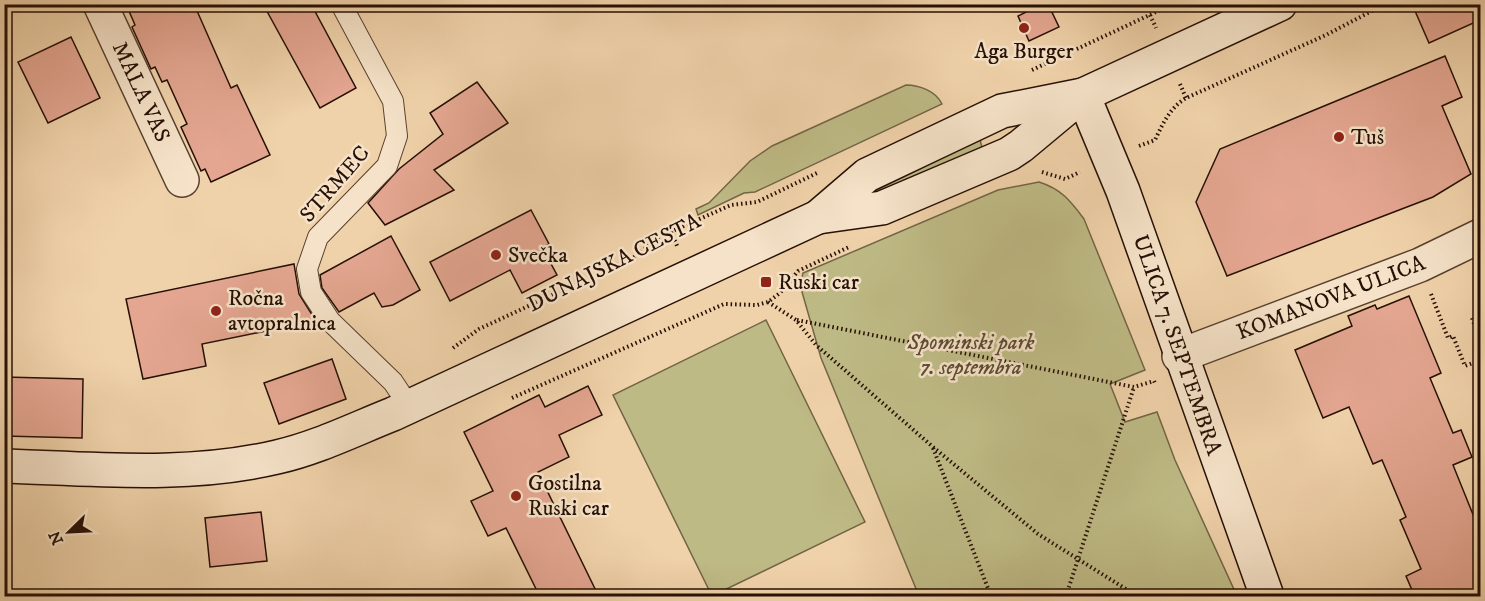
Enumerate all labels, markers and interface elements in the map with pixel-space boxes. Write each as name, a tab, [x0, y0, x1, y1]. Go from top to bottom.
marker: Aga Burger	[1017, 21, 1031, 35]
street label: MALA VAS	[106, 38, 176, 146]
place label: Aga Burger	[974, 38, 1075, 65]
place label: Tuš	[1351, 124, 1384, 151]
marker: Tuš	[1332, 130, 1346, 144]
street label: STRMEC	[294, 140, 376, 228]
street label: DUNAJSKA CESTA	[523, 207, 706, 318]
street label: ULICA 7. SEPTEMBRA	[1127, 231, 1228, 460]
place label: Svečka	[508, 242, 568, 269]
marker: Svečka	[489, 248, 503, 262]
street label: KOMANOVA ULICA	[1233, 249, 1430, 346]
place label: Ruski car	[778, 269, 860, 296]
marker: Ruski car	[759, 275, 773, 289]
place label: Ročna avtopralnica	[228, 285, 336, 337]
marker: Ročna avtopralnica	[209, 304, 223, 318]
park label: Spominski park 7. septembra	[907, 329, 1035, 381]
place label: Gostilna Ruski car	[528, 470, 610, 522]
marker: Gostilna Ruski car	[509, 489, 523, 503]
north arrow	[39, 502, 99, 562]
text: N	[44, 528, 68, 548]

